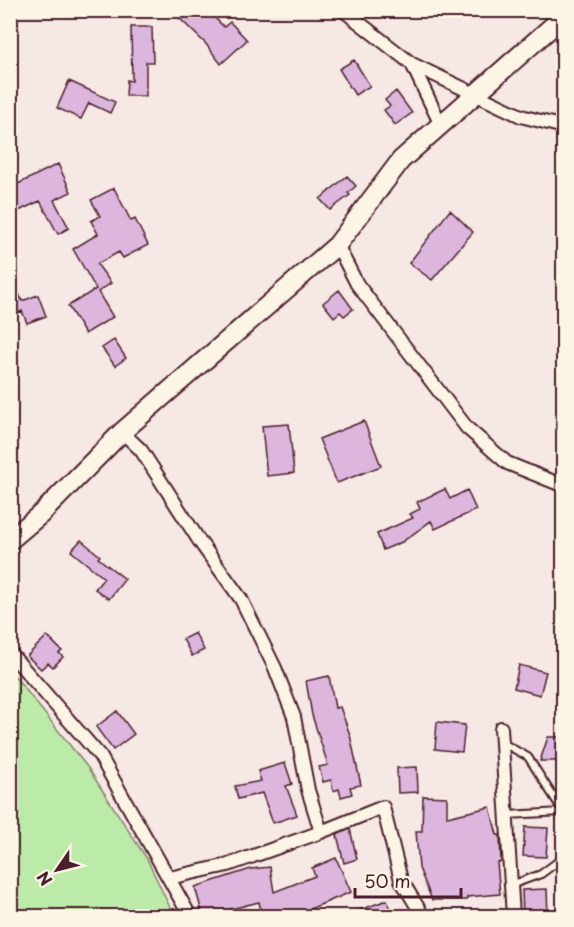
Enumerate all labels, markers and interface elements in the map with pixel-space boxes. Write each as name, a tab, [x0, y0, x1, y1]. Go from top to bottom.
north arrow	[27, 840, 87, 900]
scale bar	[355, 861, 462, 899]
text: N	[30, 867, 57, 891]
text: 50 m	[364, 867, 411, 894]

